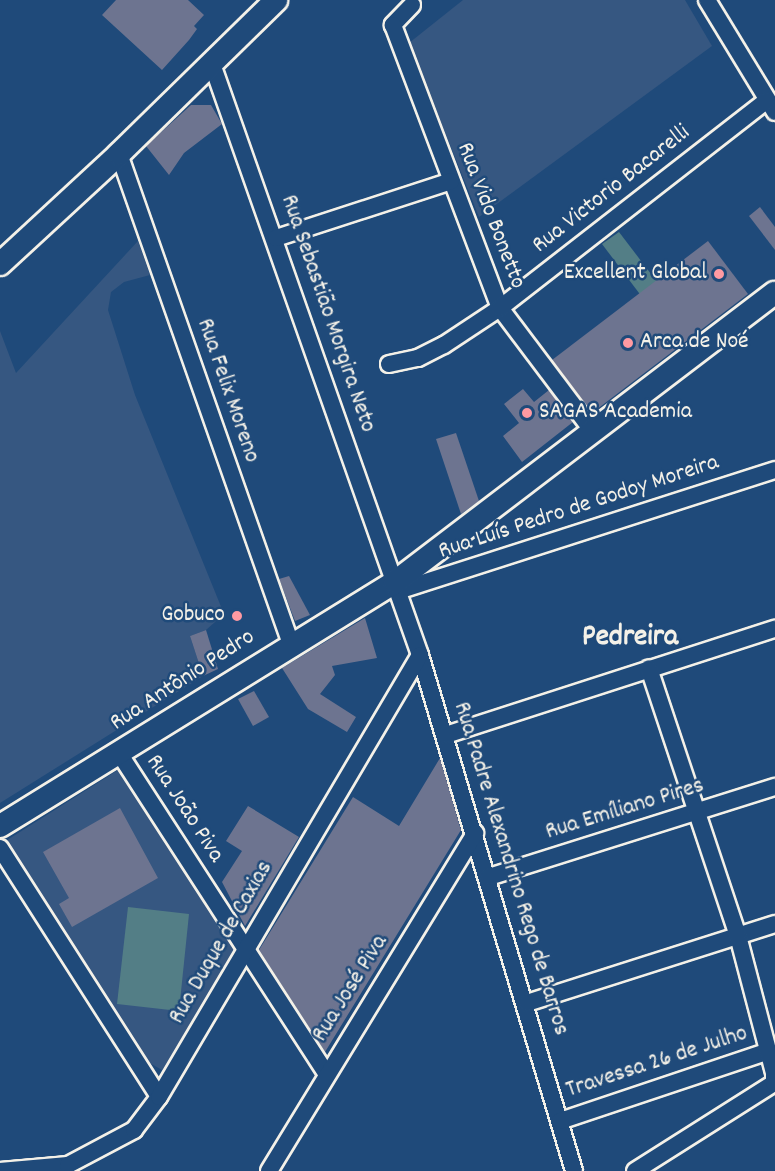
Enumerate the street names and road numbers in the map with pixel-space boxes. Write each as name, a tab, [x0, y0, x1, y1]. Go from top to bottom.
street label: Rua Victorio Bacarelli	[527, 119, 697, 261]
street label: Rua Vido Bonetto	[449, 139, 531, 293]
street label: Rua Sebastião Morgira Neto	[273, 191, 381, 437]
street label: Rua Felix Moreno	[189, 315, 265, 467]
street label: Rua Luís Pedro de Godoy Moreira	[435, 449, 723, 567]
street label: Rua Antônio Pedro	[105, 624, 261, 738]
street label: Rua Padre Alexandrino Rego de Barros	[445, 699, 575, 1039]
street label: Rua João Piva	[138, 750, 230, 868]
street label: Rua Emíliano Pires	[542, 772, 708, 848]
street label: Rua Duque de Caxias	[164, 856, 280, 1030]
street label: Rua José Piva	[307, 930, 395, 1048]
street label: Travessa 26 de Julho	[563, 1020, 751, 1106]

